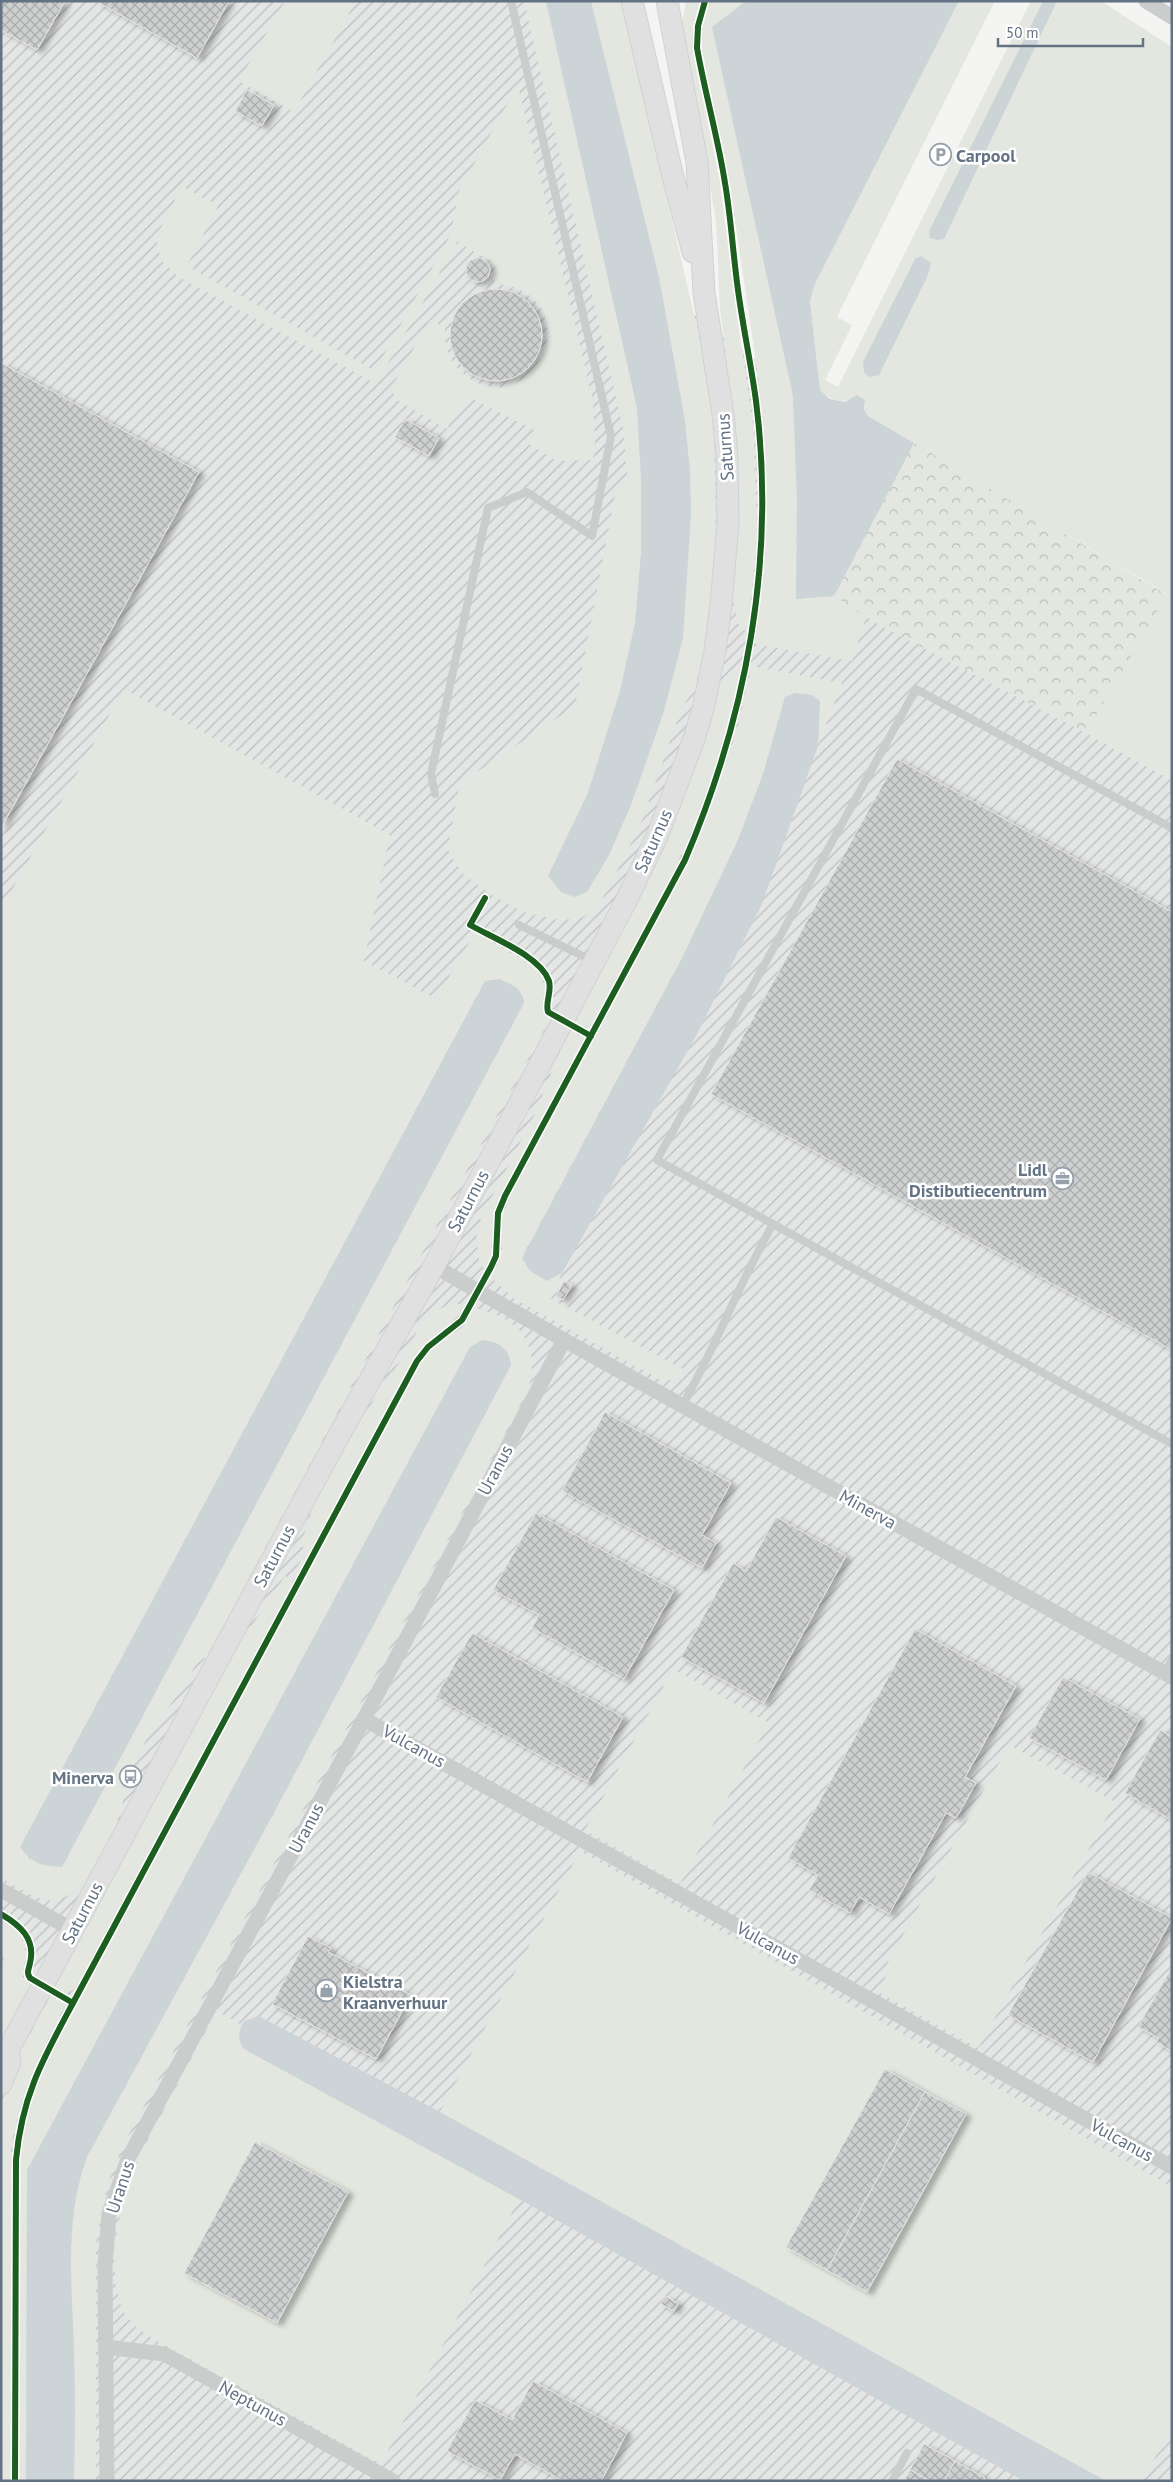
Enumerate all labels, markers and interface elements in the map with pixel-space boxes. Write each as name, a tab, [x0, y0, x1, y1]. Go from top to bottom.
scale bar	[998, 15, 1143, 47]
text: 50 m	[1006, 23, 1039, 42]
parking icon: Carpool	[928, 143, 952, 167]
place label: Carpool	[956, 144, 1016, 167]
street label: Saturnus	[711, 413, 739, 481]
street label: Saturnus	[629, 805, 677, 877]
place label: Lidl Distibutiecentrum	[909, 1158, 1048, 1202]
street label: Saturnus	[442, 1166, 494, 1236]
office icon: Lidl Distibutiecentrum	[1051, 1167, 1075, 1191]
street label: Uranus	[472, 1441, 518, 1499]
street label: Minerva	[835, 1484, 901, 1534]
street label: Saturnus	[248, 1521, 300, 1591]
street label: Vulcanus	[378, 1719, 450, 1773]
bus stop icon: Minerva	[118, 1765, 142, 1789]
place label: Minerva	[52, 1766, 114, 1789]
street label: Uranus	[283, 1799, 329, 1857]
street label: Saturnus	[56, 1878, 108, 1948]
street label: Vulcanus	[732, 1916, 804, 1970]
place label: Kielstra Kraanverhuur	[343, 1970, 448, 2014]
shop icon: Kielstra Kraanverhuur	[315, 1979, 339, 2003]
street label: Vulcanus	[1086, 2113, 1158, 2167]
street label: Uranus	[101, 2158, 139, 2216]
street label: Neptunus	[215, 2375, 291, 2431]

